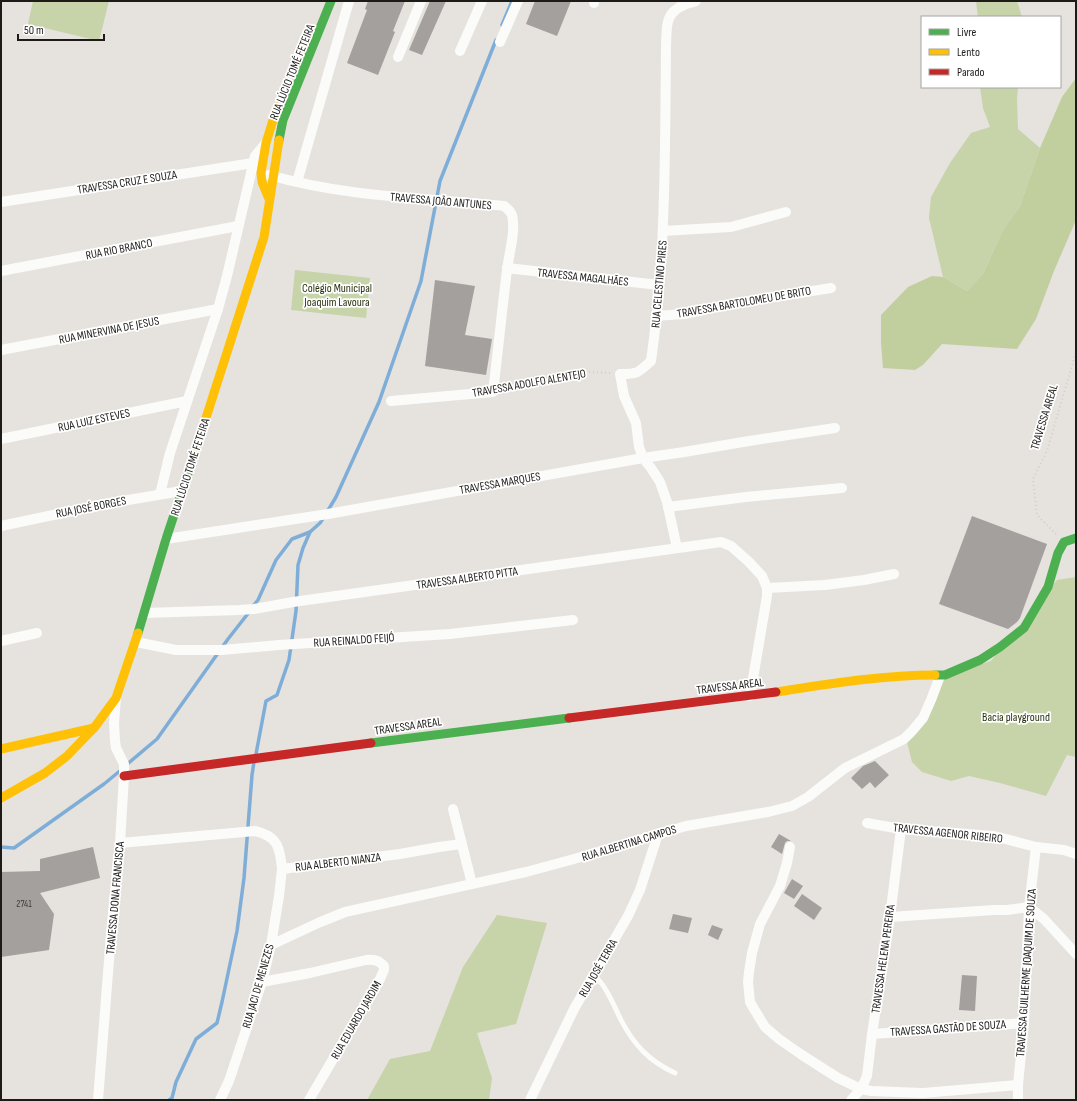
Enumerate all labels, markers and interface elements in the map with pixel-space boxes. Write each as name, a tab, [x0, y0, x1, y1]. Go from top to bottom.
scale bar	[18, 16, 104, 42]
legend	[921, 16, 1061, 88]
street label: RUA LÚCIO TOMÉ FETEIRA	[266, 21, 319, 122]
text: 50 m	[24, 23, 44, 38]
text: Livre	[957, 25, 977, 40]
text: Lento	[957, 45, 980, 60]
text: Parado	[957, 65, 984, 80]
street label: TRAVESSA CRUZ E SOUZA	[76, 167, 179, 198]
street label: TRAVESSA JOÃO ANTUNES	[389, 190, 492, 213]
street label: RUA RIO BRANCO	[84, 236, 154, 263]
street label: RUA CELESTINO PIRES	[648, 240, 671, 328]
street label: TRAVESSA MAGALHÃES	[537, 265, 629, 290]
park label: Colégio Municipal Joaquim Lavoura	[302, 281, 372, 310]
street label: TRAVESSA BARTOLOMEU DE BRITO	[676, 283, 812, 322]
street label: RUA MINERVINA DE JESUS	[58, 313, 161, 348]
street label: TRAVESSA ADOLFO ALENTEJO	[471, 366, 587, 401]
street label: TRAVESSA AREAL	[1027, 382, 1062, 452]
street label: RUA LUIZ ESTEVES	[57, 406, 131, 435]
street label: RUA LÚCIO TOMÉ FETEIRA	[168, 416, 214, 518]
street label: TRAVESSA MARQUES	[458, 469, 542, 498]
street label: RUA JOSÉ BORGES	[55, 493, 128, 522]
street label: TRAVESSA ALBERTO PITTA	[415, 564, 520, 593]
street label: RUA REINALDO FEIJÓ	[313, 630, 395, 651]
street label: TRAVESSA AREAL	[696, 675, 765, 698]
park label: Bacia playground	[982, 710, 1050, 725]
street label: TRAVESSA AREAL	[374, 714, 443, 739]
street label: TRAVESSA AGENOR RIBEIRO	[892, 820, 1004, 847]
street label: RUA ALBERTINA CAMPOS	[580, 822, 678, 865]
street label: TRAVESSA DONA FRANCISCA	[103, 840, 128, 955]
street label: RUA ALBERTO NIANZA	[294, 850, 383, 875]
street label: TRAVESSA GUILHERME JOAQUIM DE SOUZA	[1013, 888, 1040, 1058]
house number: 2741	[16, 898, 32, 910]
street label: TRAVESSA HELENA PEREIRA	[868, 903, 899, 1014]
street label: RUA JOSÉ TERRA	[576, 936, 622, 1000]
street label: RUA JACI DE MENEZES	[239, 942, 278, 1030]
street label: RUA EDUARDO JARDIM	[328, 978, 385, 1062]
street label: TRAVESSA GASTÃO DE SOUZA	[890, 1017, 1007, 1040]

